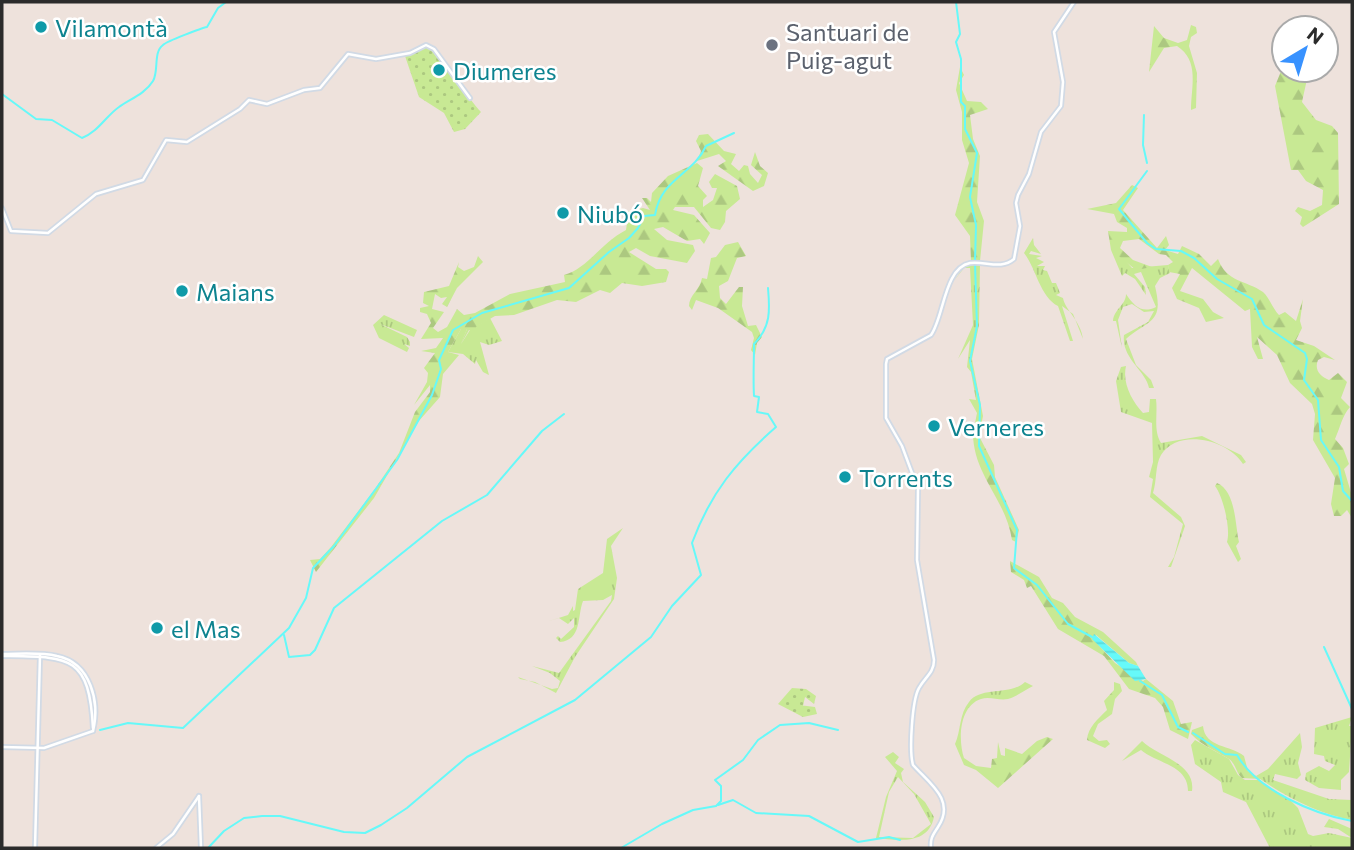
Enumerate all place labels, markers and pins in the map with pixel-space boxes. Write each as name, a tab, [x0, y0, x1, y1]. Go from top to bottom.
place label: Vilamontà	[55, 13, 168, 42]
place label: Santuari de Puig-agut	[786, 17, 909, 74]
marker: Vilamontà	[33, 19, 49, 35]
marker: Santuari de Puig-agut	[764, 37, 780, 53]
place label: Diumeres	[453, 56, 557, 85]
marker: Diumeres	[431, 62, 447, 78]
place label: Niubó	[577, 199, 643, 228]
marker: Niubó	[555, 205, 571, 221]
place label: Maians	[196, 277, 275, 306]
marker: Maians	[174, 283, 190, 299]
place label: Verneres	[948, 412, 1044, 441]
marker: Verneres	[926, 418, 942, 434]
place label: Torrents	[859, 463, 953, 492]
marker: Torrents	[837, 469, 853, 485]
place label: el Mas	[171, 614, 241, 643]
marker: el Mas	[149, 620, 165, 636]

